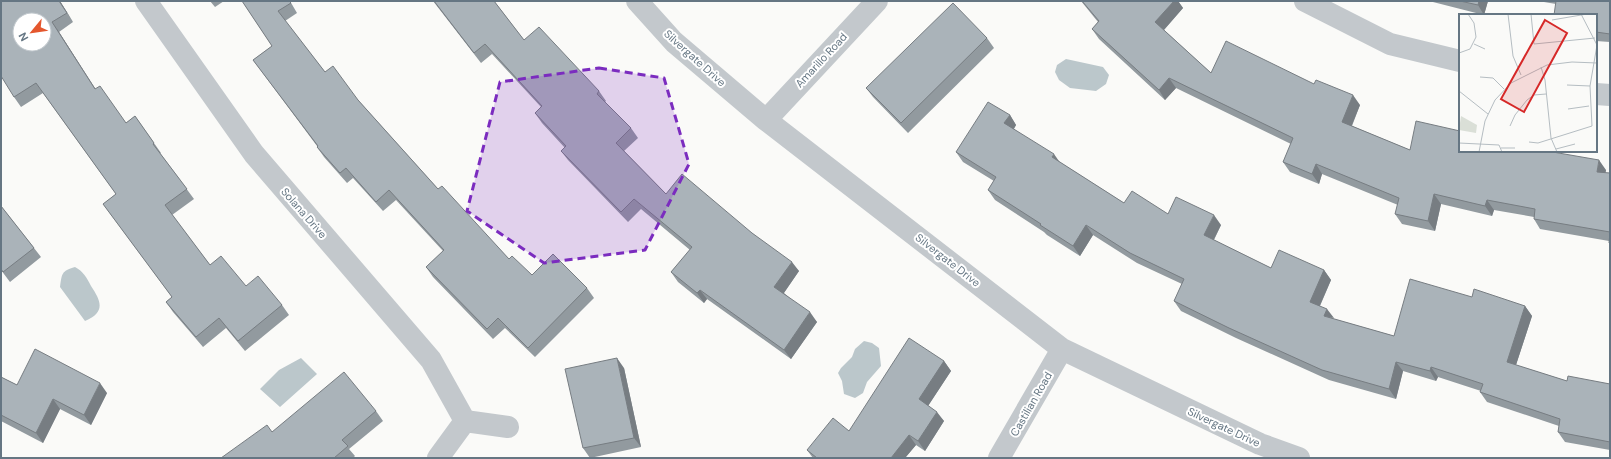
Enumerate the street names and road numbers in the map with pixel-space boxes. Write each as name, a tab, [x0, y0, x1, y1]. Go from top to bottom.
street label: Silvergate Drive	[661, 27, 729, 89]
street label: Amarillo Road	[792, 30, 850, 90]
street label: Solana Drive	[278, 185, 330, 241]
street label: Silvergate Drive	[913, 230, 983, 290]
street label: Castilian Road	[1007, 369, 1055, 439]
street label: Silvergate Drive	[1185, 404, 1263, 450]

